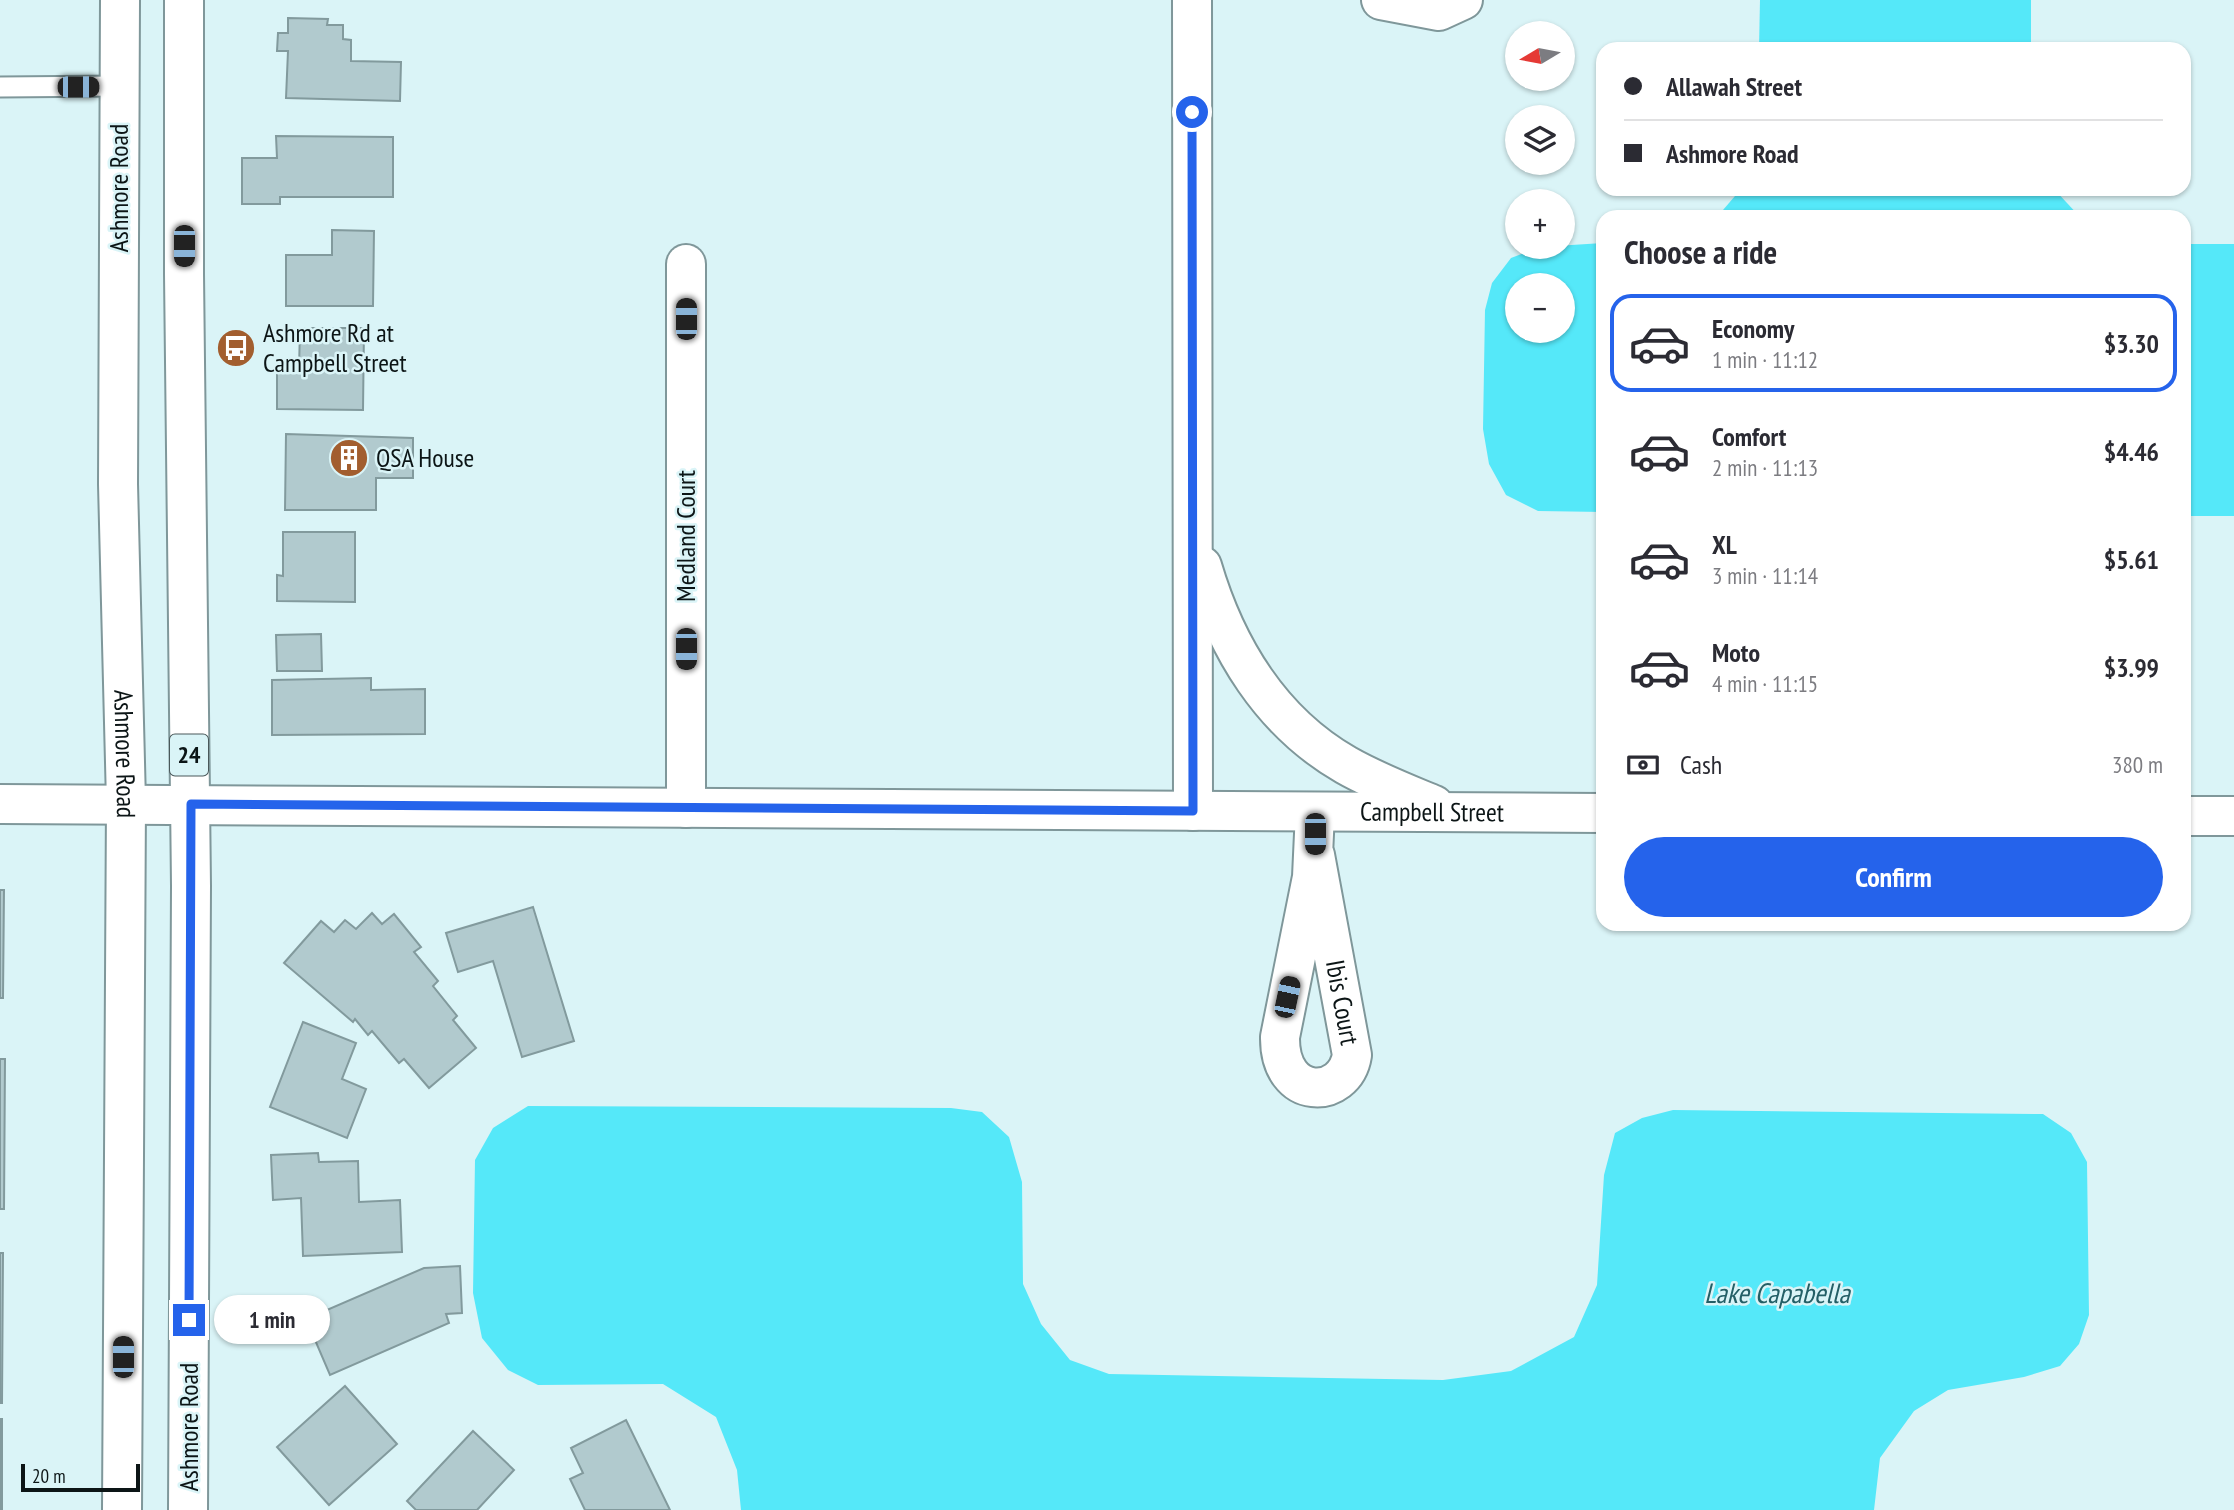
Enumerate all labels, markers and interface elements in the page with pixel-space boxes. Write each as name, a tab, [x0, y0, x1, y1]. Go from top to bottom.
north arrow	[1505, 21, 1575, 91]
map controls	[1505, 21, 1575, 343]
text: Allawah Street	[1666, 70, 1802, 103]
car	[58, 77, 100, 98]
route start	[1176, 96, 1208, 128]
button: layers	[1505, 105, 1575, 175]
street label: Ashmore Road	[102, 124, 135, 252]
text: Ashmore Road	[1666, 137, 1799, 170]
button: +	[1505, 189, 1575, 259]
car	[174, 225, 195, 267]
text: Choose a ride	[1624, 231, 1777, 273]
button: −	[1505, 273, 1575, 343]
car	[676, 298, 697, 340]
icon: car	[1628, 312, 1691, 375]
text: Economy	[1712, 312, 1794, 345]
place label: Ashmore Rd at Campbell Street	[263, 316, 407, 379]
bus stop icon: Ashmore Rd at Campbell Street	[215, 327, 257, 369]
text: $3.30	[2104, 327, 2159, 360]
text: 1 min · 11:12	[1712, 345, 1818, 374]
icon: car	[1628, 420, 1691, 483]
text: Comfort	[1712, 420, 1786, 453]
text: $4.46	[2104, 435, 2159, 468]
building icon: QSA House	[328, 437, 370, 479]
place label: QSA House	[376, 441, 474, 474]
text: 2 min · 11:13	[1712, 453, 1818, 482]
street label: Medland Court	[669, 470, 702, 602]
icon: car	[1628, 528, 1691, 591]
text: XL	[1712, 528, 1737, 561]
text: $5.61	[2104, 543, 2159, 576]
text: 3 min · 11:14	[1712, 561, 1818, 590]
car	[676, 628, 697, 670]
icon: car	[1628, 636, 1691, 699]
text: Moto	[1712, 636, 1760, 669]
text: $3.99	[2104, 651, 2159, 684]
text: 4 min · 11:15	[1712, 669, 1818, 698]
street label: Ashmore Road	[107, 689, 143, 818]
road number: 24	[170, 734, 208, 776]
icon: cash	[1624, 746, 1662, 784]
text: Cash	[1680, 748, 1722, 781]
text: 380 m	[2112, 750, 2163, 779]
street label: Campbell Street	[1360, 795, 1504, 828]
car	[1305, 813, 1326, 855]
button: Confirm	[1624, 837, 2163, 917]
street label: Ibis Court	[1319, 957, 1367, 1048]
car	[1273, 974, 1302, 1020]
water label: Lake Capabella	[1704, 1274, 1852, 1311]
callout: 1 min	[214, 1296, 329, 1344]
route end	[173, 1304, 205, 1336]
text: 1 min	[249, 1305, 295, 1334]
car	[113, 1336, 134, 1378]
street label: Ashmore Road	[172, 1363, 205, 1491]
scale bar	[21, 1461, 140, 1493]
text: 20 m	[32, 1464, 66, 1488]

